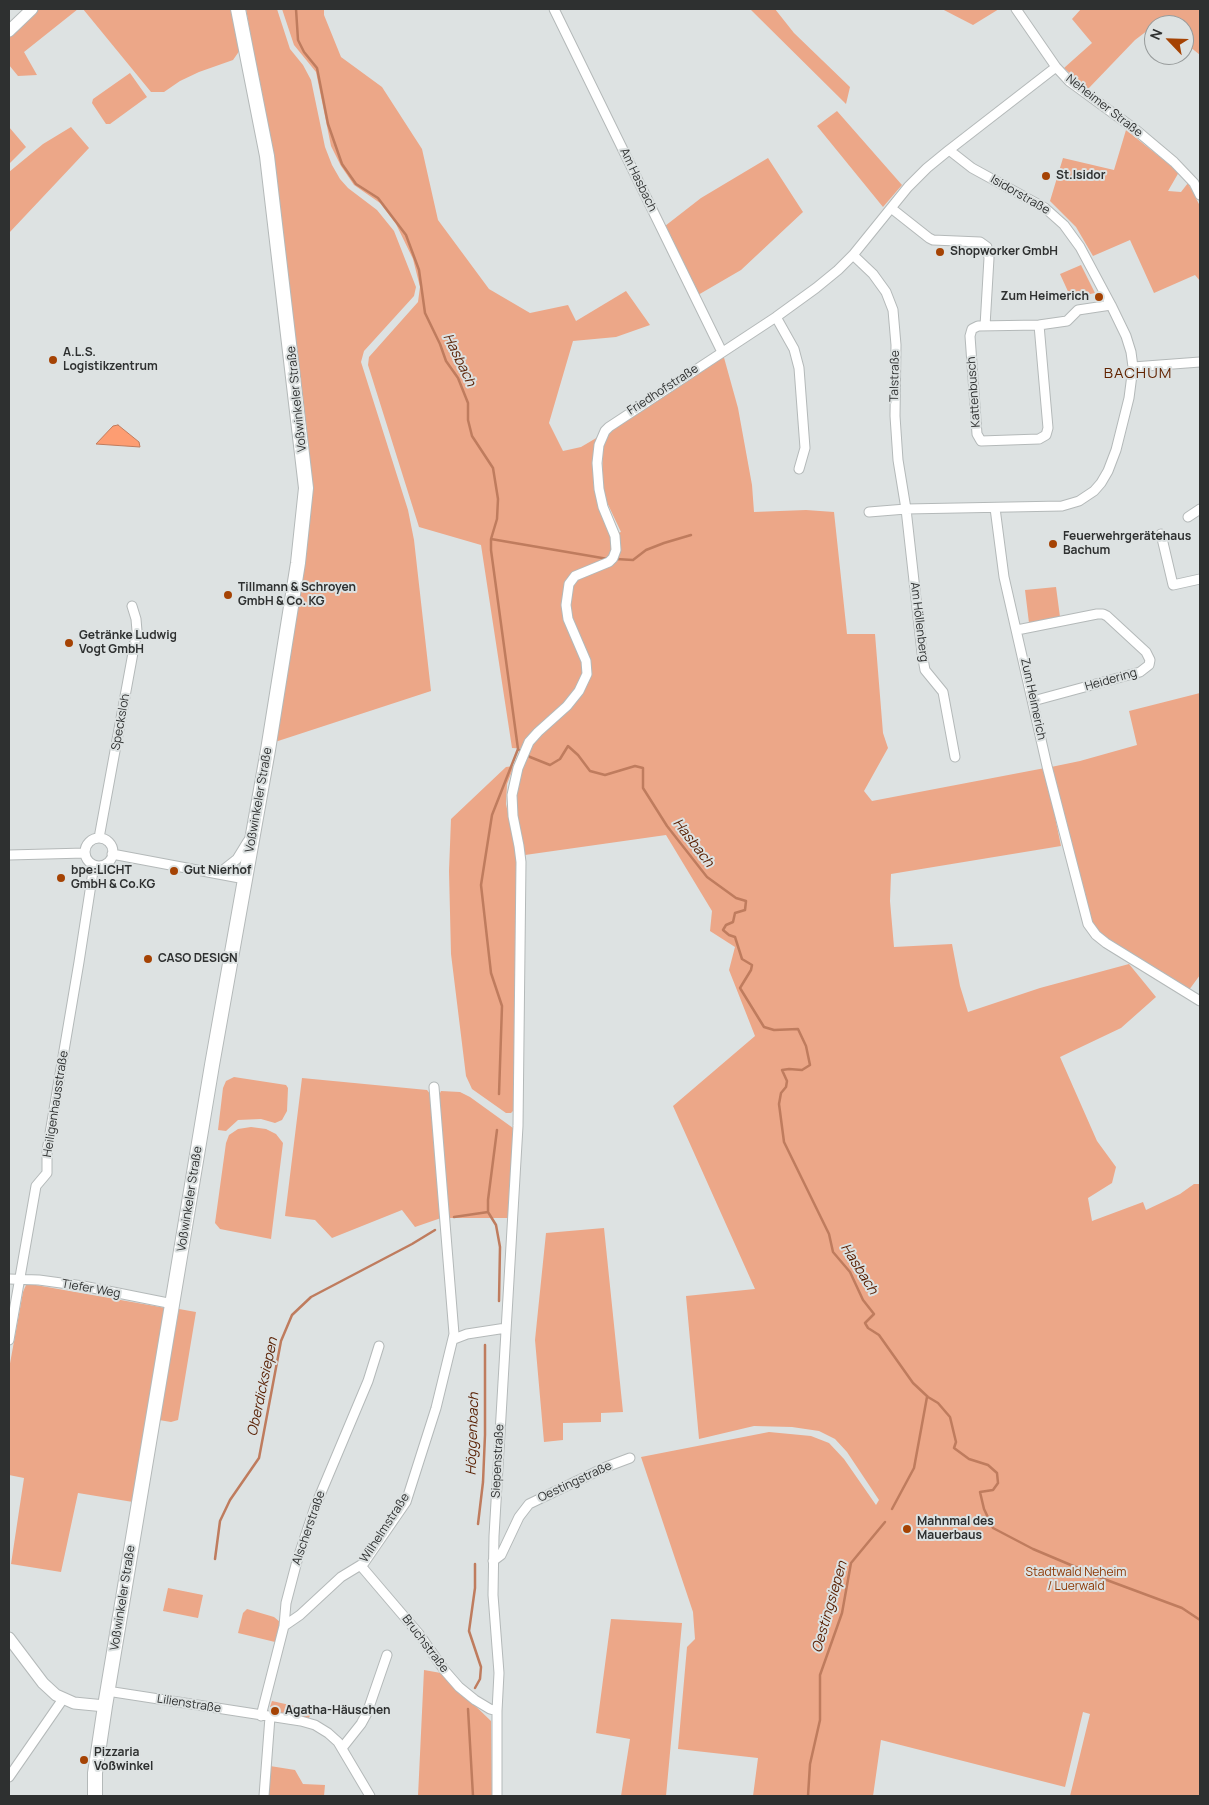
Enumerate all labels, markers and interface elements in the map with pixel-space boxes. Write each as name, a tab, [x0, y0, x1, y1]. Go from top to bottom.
north arrow	[1144, 15, 1194, 65]
text: N	[1145, 26, 1166, 43]
street label: Neheimer Straße	[1063, 72, 1145, 140]
street label: Am Hasbach	[616, 146, 660, 214]
place label: St.Isidor	[1056, 169, 1106, 183]
marker: St.Isidor	[1040, 170, 1052, 182]
street label: Isidorstraße	[988, 172, 1052, 218]
place label: Shopworker GmbH	[950, 245, 1058, 259]
marker: Shopworker GmbH	[934, 246, 946, 258]
place label: Zum Heimerich	[1001, 290, 1089, 304]
marker: Zum Heimerich	[1093, 291, 1105, 303]
water label: Hasbach	[439, 331, 479, 389]
street label: Voßwinkeler Straße	[284, 345, 310, 453]
place label: A.L.S. Logistikzentrum	[63, 346, 158, 374]
street label: Talstraße	[887, 350, 903, 402]
marker: A.L.S. Logistikzentrum	[47, 354, 59, 366]
street label: Kattenbusch	[964, 356, 984, 428]
street label: Friedhofstraße	[625, 362, 701, 418]
district label: BACHUM	[1103, 365, 1173, 383]
place label: Feuerwehrgerätehaus Bachum	[1063, 530, 1191, 558]
marker: Feuerwehrgerätehaus Bachum	[1047, 538, 1059, 550]
place label: Tillmann & Schroyen GmbH & Co. KG	[238, 581, 356, 609]
street label: Am Höllenberg	[907, 581, 931, 663]
marker: Tillmann & Schroyen GmbH & Co. KG	[222, 589, 234, 601]
place label: Getränke Ludwig Vogt GmbH	[79, 629, 177, 657]
marker: Getränke Ludwig Vogt GmbH	[63, 637, 75, 649]
street label: Zum Heimerich	[1017, 657, 1049, 741]
street label: Heidering	[1083, 666, 1139, 694]
street label: Specksloh	[109, 693, 133, 751]
street label: Voßwinkeler Straße	[243, 746, 275, 854]
water label: Hasbach	[669, 815, 717, 871]
place label: bpe:LICHT GmbH & Co.KG	[71, 864, 155, 892]
place label: Gut Nierhof	[184, 864, 251, 878]
marker: Gut Nierhof	[168, 865, 180, 877]
marker: bpe:LICHT GmbH & Co.KG	[55, 872, 67, 884]
place label: CASO DESIGN	[158, 952, 238, 966]
marker: CASO DESIGN	[142, 953, 154, 965]
street label: Heiligenhausstraße	[40, 1050, 72, 1158]
street label: Voßwinkeler Straße	[175, 1145, 205, 1253]
water label: Hasbach	[837, 1240, 881, 1298]
street label: Tiefer Weg	[61, 1277, 121, 1301]
water label: Oberdicksiepen	[244, 1336, 282, 1438]
water label: Höggenbach	[463, 1392, 483, 1476]
street label: Siepenstraße	[489, 1424, 507, 1498]
street label: Oestingstraße	[536, 1459, 614, 1505]
street label: Alscherstraße	[290, 1489, 328, 1567]
street label: Wilhelmstraße	[357, 1491, 413, 1565]
place label: Mahnmal des Mauerbaus	[917, 1515, 994, 1543]
marker: Mahnmal des Mauerbaus	[901, 1523, 913, 1535]
street label: Voßwinkeler Straße	[108, 1544, 138, 1652]
water label: Oestingsiepen	[809, 1559, 851, 1655]
park label: Stadtwald Neheim / Luerwald	[1026, 1566, 1126, 1594]
street label: Bruchstraße	[399, 1612, 451, 1676]
street label: Lilienstraße	[156, 1692, 222, 1716]
place label: Agatha-Häuschen	[285, 1704, 391, 1718]
marker: Agatha-Häuschen	[269, 1705, 281, 1717]
place label: Pizzaria Voßwinkel	[94, 1746, 153, 1774]
marker: Pizzaria Voßwinkel	[78, 1754, 90, 1766]

